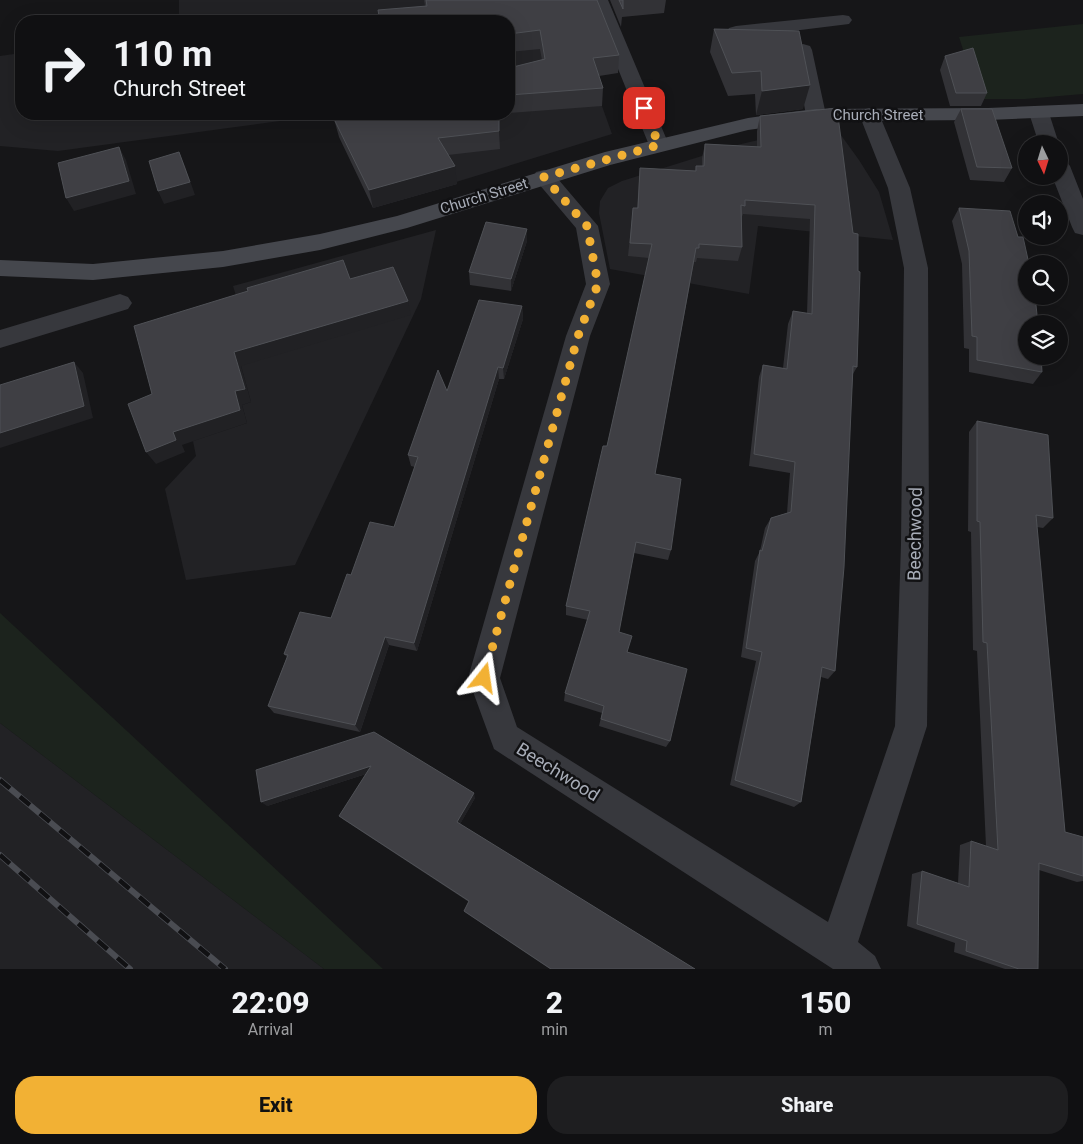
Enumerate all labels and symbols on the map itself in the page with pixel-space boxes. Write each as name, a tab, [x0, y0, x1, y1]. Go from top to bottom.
pin	[623, 87, 665, 129]
street label: Church Street	[833, 106, 923, 124]
north arrow	[1018, 135, 1068, 185]
street label: Church Street	[438, 174, 530, 218]
street label: Beechwood	[903, 487, 926, 581]
position arrow	[457, 651, 509, 703]
street label: Beechwood	[513, 738, 604, 805]

